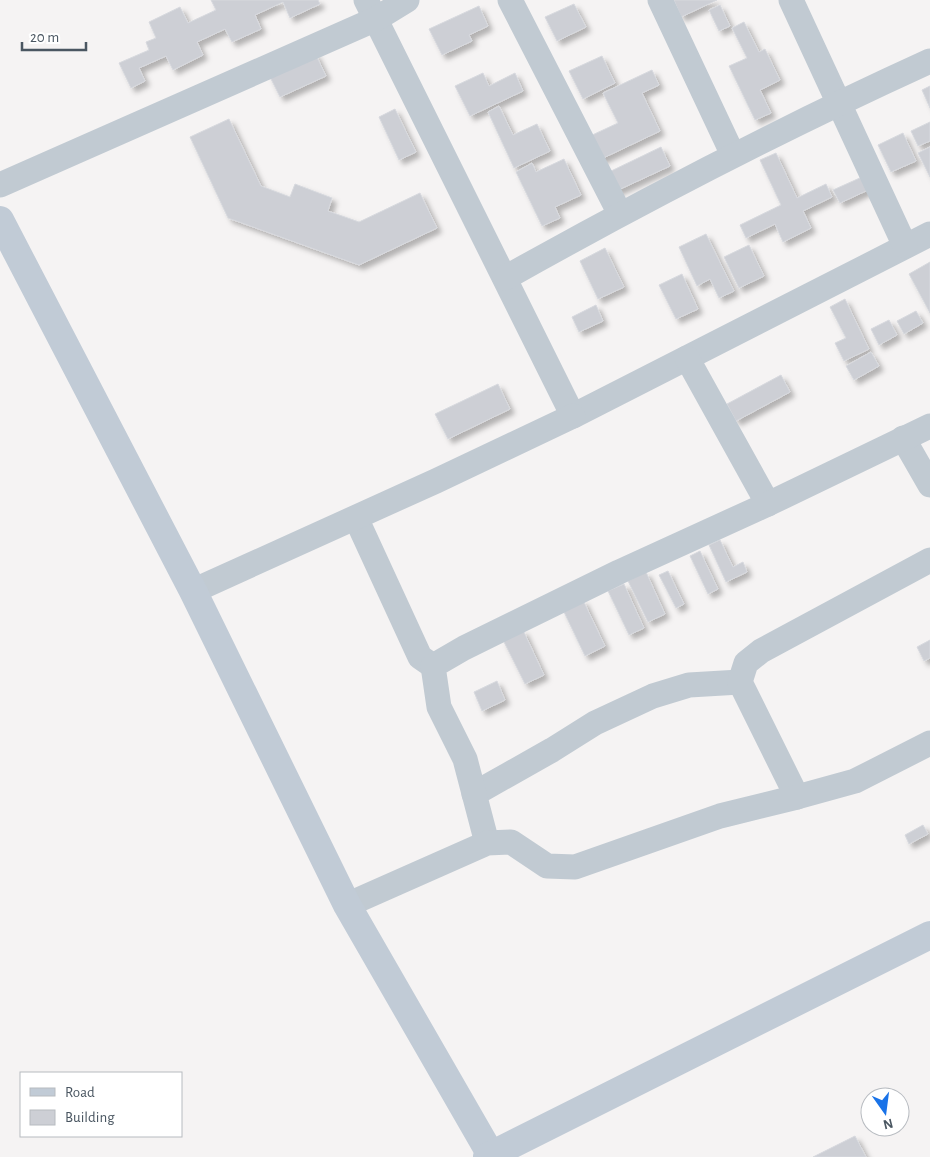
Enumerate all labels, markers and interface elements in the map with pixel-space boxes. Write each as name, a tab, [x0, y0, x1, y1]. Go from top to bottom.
scale bar	[22, 20, 86, 52]
text: 20 m	[30, 30, 59, 45]
legend	[20, 1072, 182, 1137]
text: Road	[65, 1085, 95, 1100]
north arrow	[860, 1087, 910, 1137]
text: Building	[65, 1110, 115, 1125]
text: N	[881, 1116, 894, 1132]

